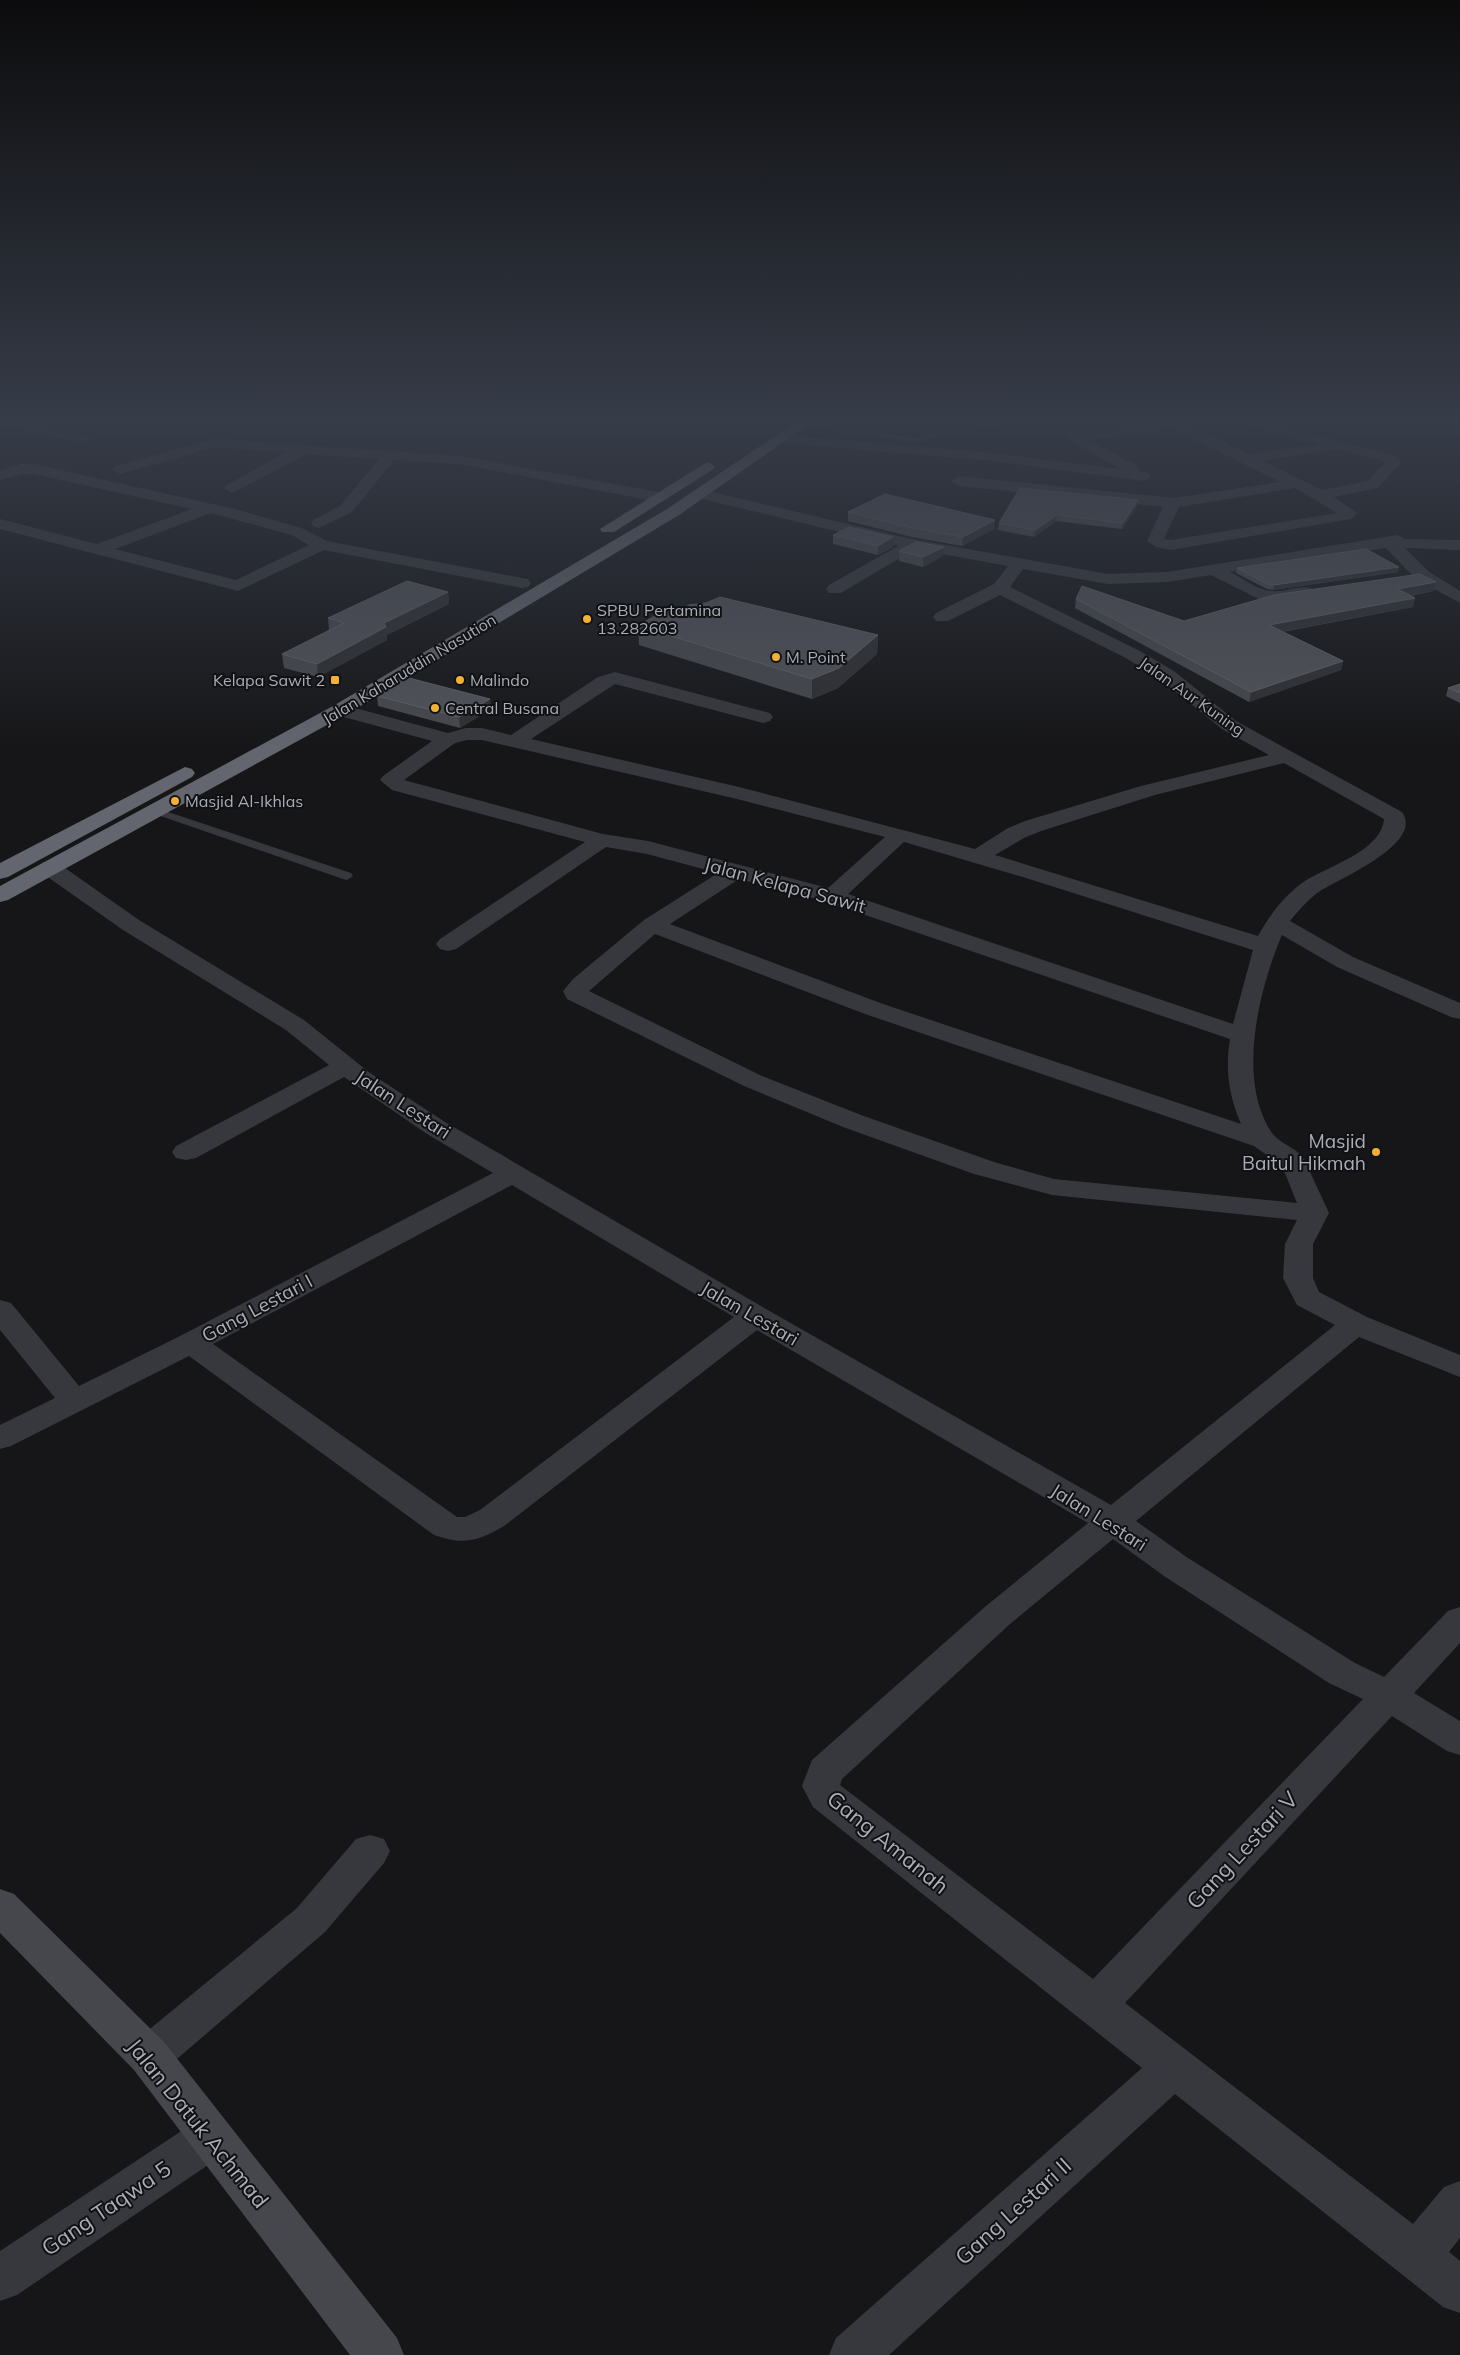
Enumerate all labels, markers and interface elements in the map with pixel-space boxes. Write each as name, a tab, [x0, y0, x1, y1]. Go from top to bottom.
place label: SPBU Pertamina 13.282603	[597, 600, 721, 638]
street label: Jalan Kaharuddin Nasution	[319, 609, 499, 729]
marker: SPBU Pertamina 13.282603	[581, 613, 593, 625]
place label: M. Point	[786, 647, 846, 667]
marker: M. Point	[770, 651, 782, 663]
street label: Jalan Aur Kuning	[1135, 652, 1249, 740]
place label: Kelapa Sawit 2	[213, 670, 325, 690]
place label: Malindo	[470, 670, 529, 690]
marker: Kelapa Sawit 2	[329, 674, 341, 686]
marker: Malindo	[454, 674, 466, 686]
place label: Central Busana	[445, 698, 559, 718]
marker: Central Busana	[429, 702, 441, 714]
place label: Masjid Al-Ikhlas	[185, 791, 303, 811]
marker: Masjid Al-Ikhlas	[169, 795, 181, 807]
street label: Jalan Kelapa Sawit	[702, 852, 869, 918]
street label: Jalan Lestari	[351, 1064, 455, 1144]
place label: Masjid Baitul Hikmah	[1242, 1129, 1366, 1175]
marker: Masjid Baitul Hikmah	[1370, 1146, 1382, 1158]
street label: Gang Lestari I	[197, 1269, 317, 1347]
street label: Jalan Lestari	[697, 1275, 803, 1351]
street label: Jalan Lestari	[1046, 1478, 1152, 1556]
street label: Gang Amanah	[821, 1784, 955, 1900]
street label: Gang Lestari V	[1180, 1785, 1304, 1915]
street label: Jalan Datuk Achmad	[121, 2033, 275, 2213]
street label: Gang Lestari II	[949, 2151, 1077, 2271]
street label: Gang Taqwa 5	[36, 2154, 176, 2262]

